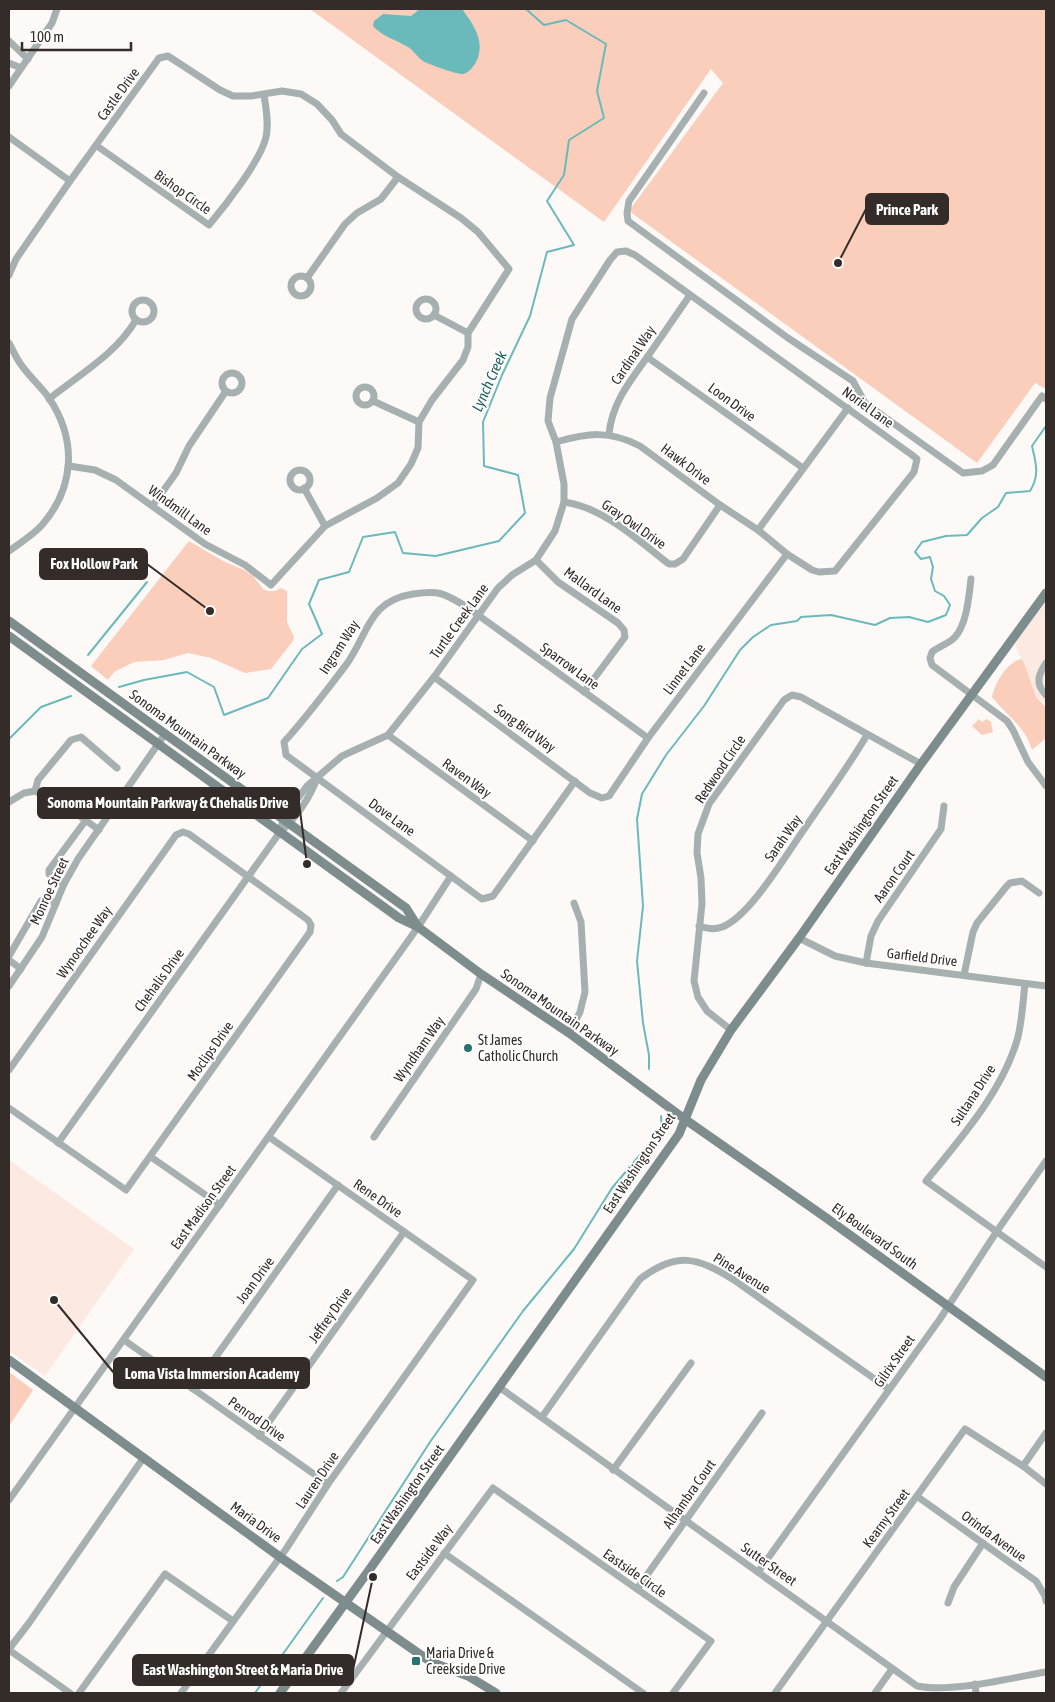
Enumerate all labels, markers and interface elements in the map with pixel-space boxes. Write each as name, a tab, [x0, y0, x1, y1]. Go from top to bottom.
scale bar	[22, 20, 131, 52]
text: 100 m	[30, 28, 64, 45]
street label: Castle Drive	[94, 65, 142, 123]
street label: Bishop Circle	[152, 167, 214, 217]
callout: Prince Park	[866, 194, 948, 224]
text: Prince Park	[876, 201, 938, 218]
street label: Cardinal Way	[607, 322, 659, 388]
water label: Lynch Creek	[468, 348, 510, 414]
street label: Loon Drive	[705, 380, 759, 424]
street label: Noriel Lane	[839, 383, 897, 431]
street label: Hawk Drive	[658, 440, 714, 488]
street label: Windmill Lane	[145, 482, 215, 538]
street label: Gray Owl Drive	[599, 496, 669, 552]
callout: Fox Hollow Park	[40, 549, 147, 579]
text: Fox Hollow Park	[50, 555, 138, 572]
street label: Mallard Lane	[561, 564, 625, 616]
street label: Turtle Creek Lane	[427, 581, 491, 661]
street label: Ingram Way	[316, 617, 362, 677]
street label: Sparrow Lane	[537, 639, 603, 693]
street label: Linnet Lane	[660, 640, 708, 698]
street label: Sonoma Mountain Parkway	[127, 686, 250, 782]
street label: Song Bird Way	[491, 700, 559, 756]
street label: Redwood Circle	[691, 732, 749, 806]
street label: Raven Way	[440, 755, 495, 801]
street label: East Washington Street	[821, 772, 901, 878]
callout: Sonoma Mountain Parkway & Chehalis Drive	[38, 788, 299, 818]
text: Sonoma Mountain Parkway & Chehalis Drive	[47, 794, 289, 811]
street label: Dove Lane	[366, 795, 418, 839]
street label: Sarah Way	[761, 811, 805, 864]
street label: Aaron Court	[870, 847, 918, 905]
street label: Monroe Street	[26, 855, 72, 927]
street label: Wynoochee Way	[53, 903, 115, 981]
street label: Chehalis Drive	[131, 945, 187, 1015]
street label: Garfield Drive	[886, 945, 958, 969]
street label: Sonoma Mountain Parkway	[498, 965, 622, 1059]
street label: Wyndham Way	[390, 1013, 448, 1085]
street label: Moclips Drive	[184, 1018, 236, 1084]
place label: St James Catholic Church	[478, 1032, 558, 1064]
marker: St James Catholic Church	[462, 1042, 474, 1054]
street label: Sultana Drive	[947, 1062, 999, 1128]
street label: East Washington Street	[600, 1110, 678, 1216]
street label: East Madison Street	[167, 1162, 239, 1252]
street label: Rene Drive	[351, 1175, 405, 1221]
street label: Ely Boulevard South	[829, 1200, 921, 1272]
street label: Pine Avenue	[711, 1249, 773, 1297]
street label: Joan Drive	[233, 1254, 277, 1306]
street label: Jeffrey Drive	[305, 1284, 355, 1346]
street label: Gilrix Street	[870, 1332, 918, 1390]
callout: Loma Vista Immersion Academy	[114, 1358, 309, 1388]
text: Loma Vista Immersion Academy	[125, 1365, 300, 1382]
street label: Penrod Drive	[225, 1393, 289, 1445]
street label: East Washington Street	[367, 1441, 447, 1547]
street label: Lauren Drive	[292, 1449, 342, 1511]
street label: Alhambra Court	[659, 1456, 719, 1532]
street label: Kearny Street	[859, 1485, 913, 1551]
street label: Maria Drive	[227, 1498, 285, 1546]
street label: Orinda Avenue	[958, 1507, 1030, 1565]
street label: Eastside Way	[403, 1520, 456, 1583]
street label: Sutter Street	[738, 1539, 800, 1589]
street label: Eastside Circle	[600, 1545, 670, 1601]
place label: Maria Drive & Creekside Drive	[426, 1645, 505, 1677]
callout: East Washington Street & Maria Drive	[133, 1655, 353, 1685]
marker: Maria Drive & Creekside Drive	[410, 1655, 422, 1667]
text: East Washington Street & Maria Drive	[143, 1661, 343, 1678]

